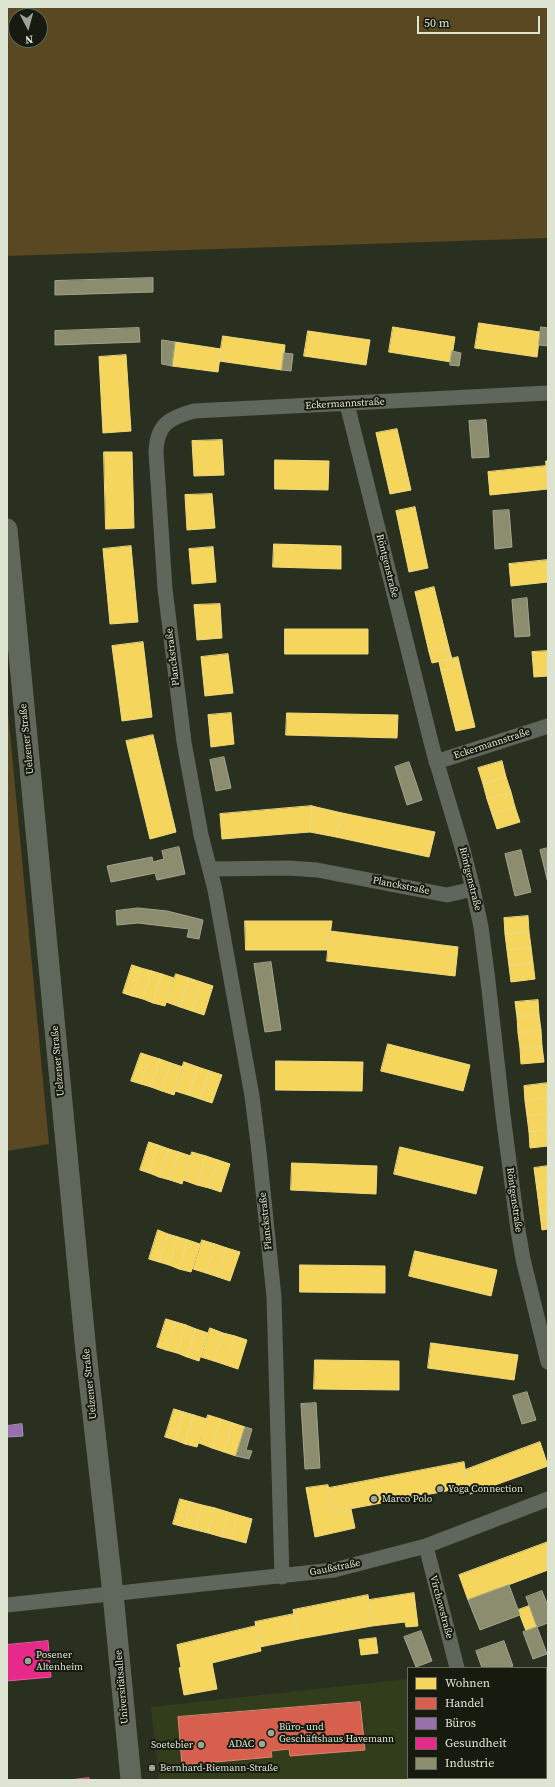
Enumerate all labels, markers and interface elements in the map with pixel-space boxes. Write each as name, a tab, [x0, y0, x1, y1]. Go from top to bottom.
north arrow	[8, 8, 48, 48]
scale bar	[419, 8, 542, 34]
text: 50 m	[424, 15, 450, 31]
text: N	[24, 32, 34, 47]
street label: Eckermannstraße	[305, 396, 385, 412]
street label: Röntgenstraße	[373, 533, 401, 599]
street label: Planckstraße	[164, 628, 182, 686]
street label: Uelzener Straße	[17, 703, 37, 775]
street label: Eckermannstraße	[452, 726, 532, 762]
street label: Röntgenstraße	[456, 846, 484, 912]
street label: Planckstraße	[371, 875, 431, 897]
street label: Uelzener Straße	[49, 1025, 67, 1097]
street label: Röntgenstraße	[504, 1167, 524, 1233]
street label: Planckstraße	[257, 1192, 275, 1250]
street label: Uelzener Straße	[80, 1348, 100, 1420]
place label: Yoga Connection	[448, 1483, 523, 1495]
marker: Yoga Connection	[435, 1484, 445, 1494]
place label: Marco Polo	[382, 1493, 432, 1505]
marker: Marco Polo	[369, 1494, 379, 1504]
street label: Gaußstraße	[309, 1557, 361, 1579]
street label: Virchowstraße	[427, 1574, 455, 1640]
place label: Posener Altenheim	[36, 1649, 83, 1672]
street label: Universitätsallee	[113, 1649, 131, 1725]
marker: Posener Altenheim	[23, 1656, 33, 1666]
legend	[407, 1667, 547, 1779]
text: Wohnen	[445, 1675, 490, 1691]
text: Handel	[445, 1695, 484, 1711]
text: Büros	[445, 1715, 476, 1731]
place label: Büro- und Geschäftshaus Havemann	[279, 1721, 394, 1744]
marker: Büro- und Geschäftshaus Havemann	[266, 1728, 276, 1738]
text: Gesundheit	[445, 1735, 506, 1751]
place label: ADAC	[228, 1738, 254, 1750]
place label: Soetebier	[151, 1739, 193, 1751]
marker: ADAC	[257, 1739, 267, 1749]
marker: Soetebier	[196, 1740, 206, 1750]
text: Industrie	[445, 1755, 494, 1771]
place label: Bernhard-Riemann-Straße	[160, 1762, 278, 1774]
marker: Bernhard-Riemann-Straße	[147, 1763, 157, 1773]

